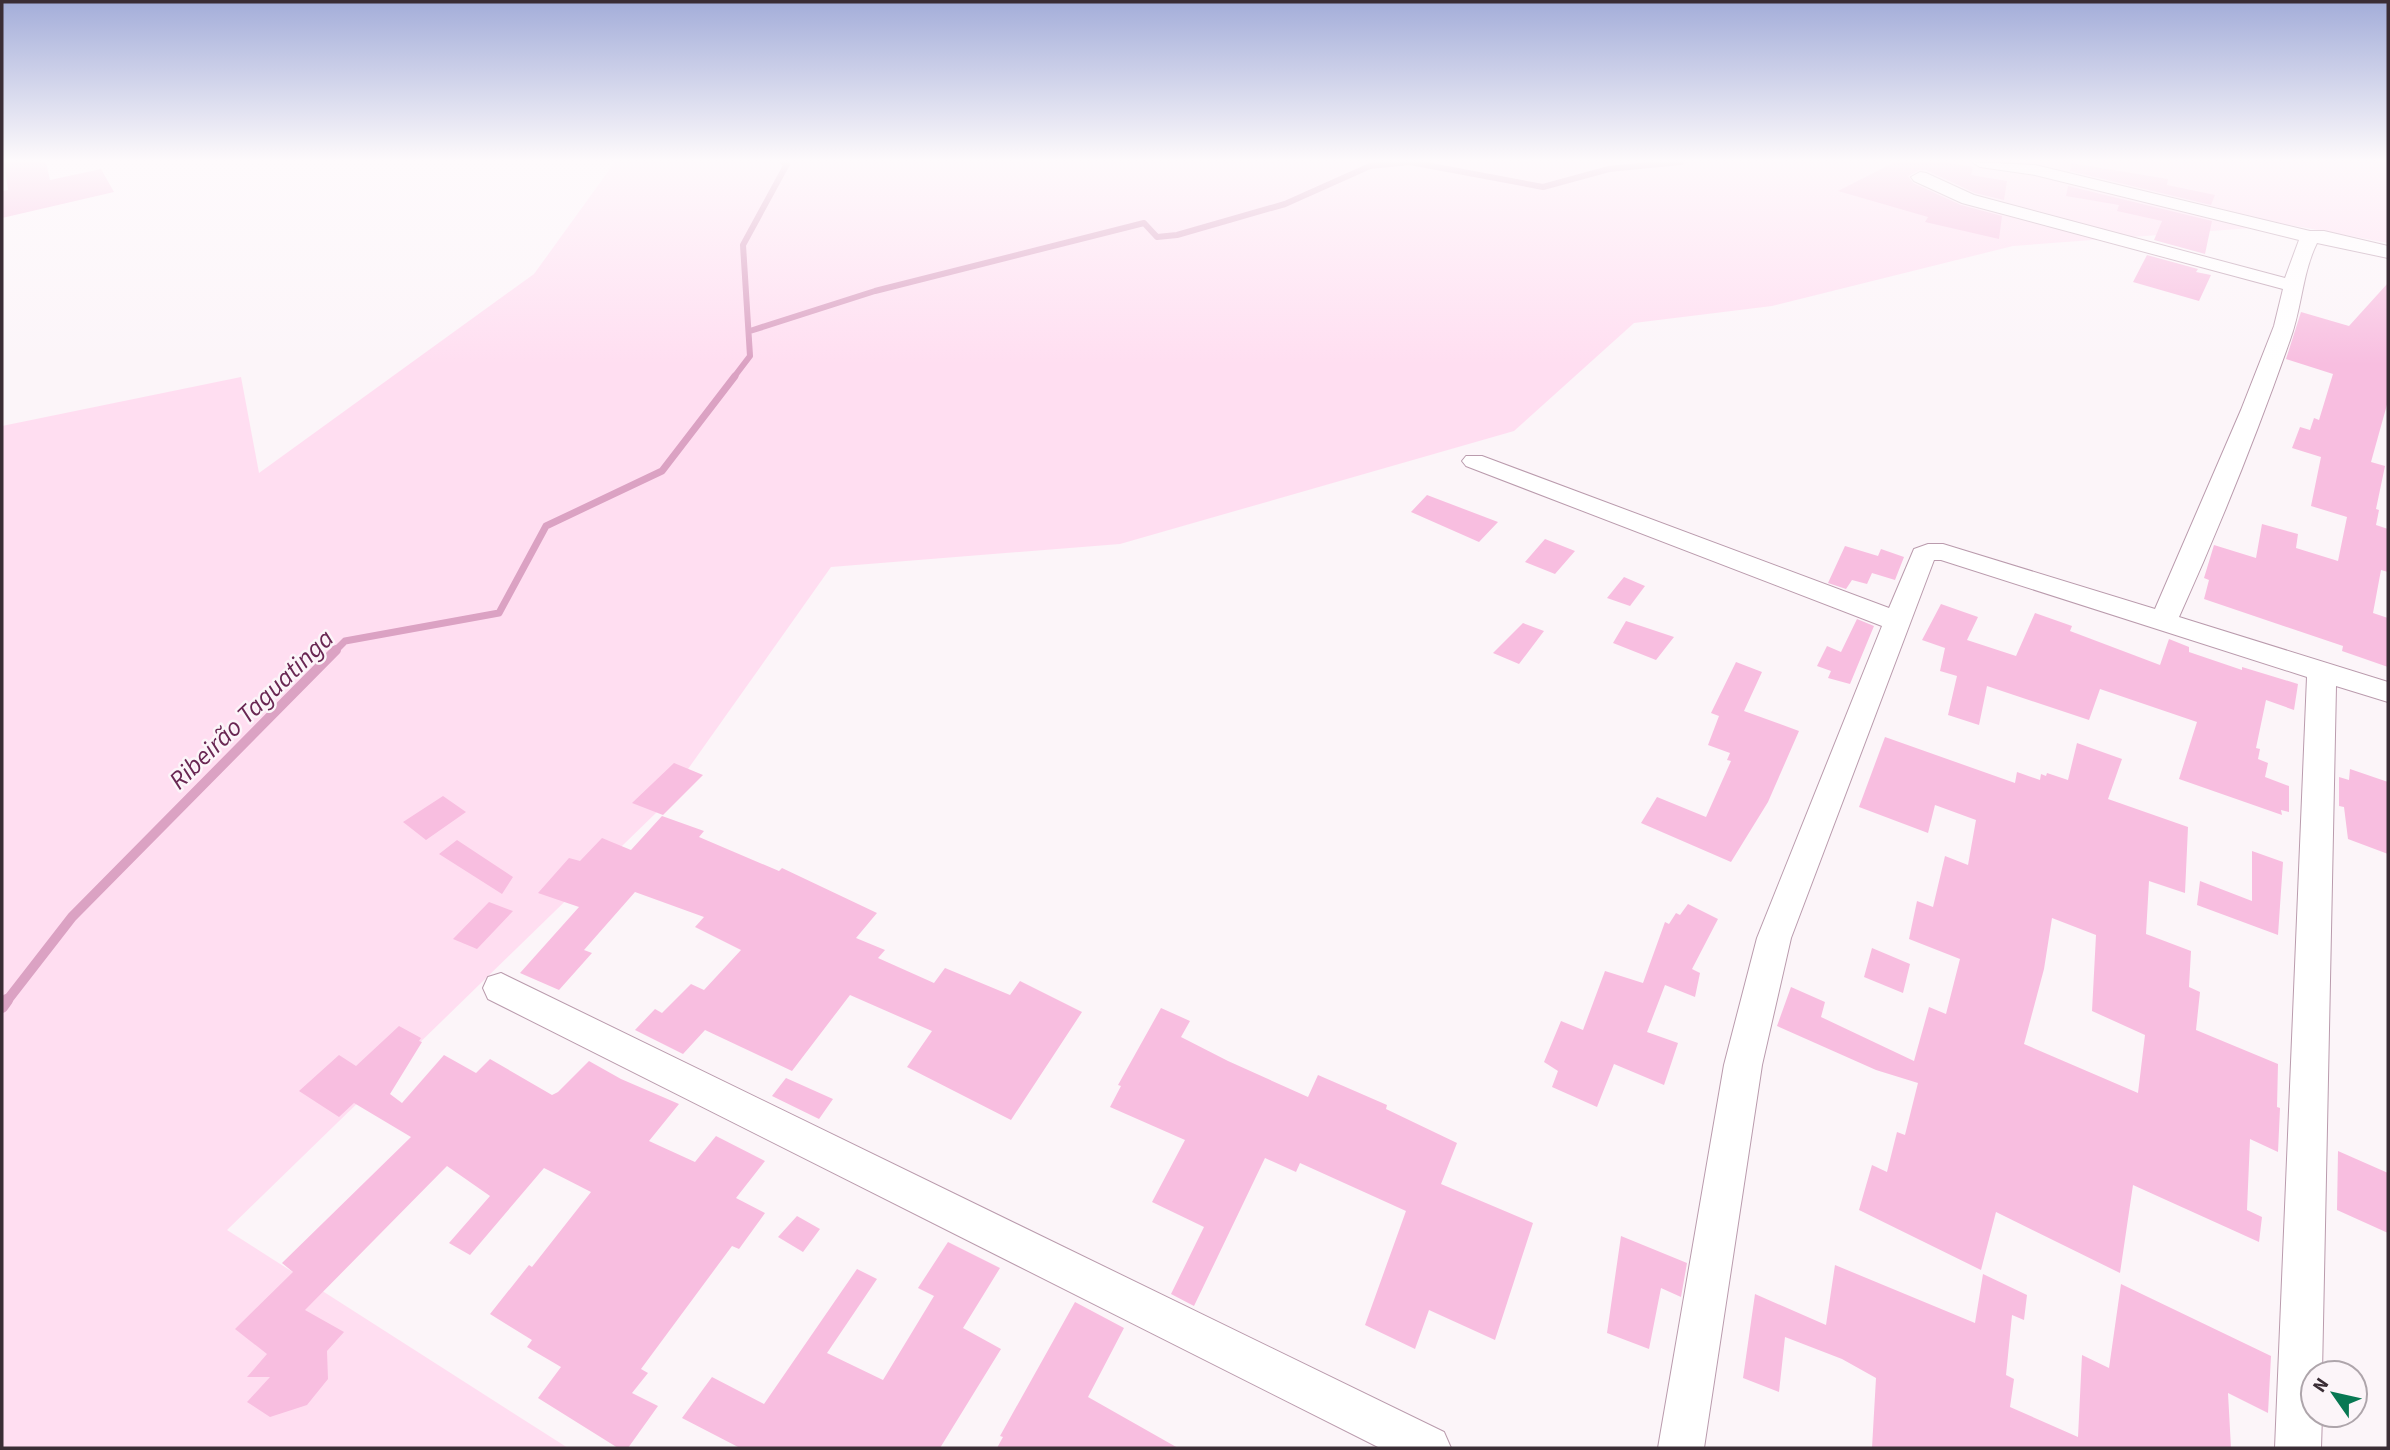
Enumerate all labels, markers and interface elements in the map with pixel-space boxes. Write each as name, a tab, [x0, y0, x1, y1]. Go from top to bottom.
water label: Ribeirão Taguatinga	[160, 621, 342, 798]
north arrow	[2299, 1359, 2369, 1429]
text: N	[2306, 1373, 2336, 1398]

